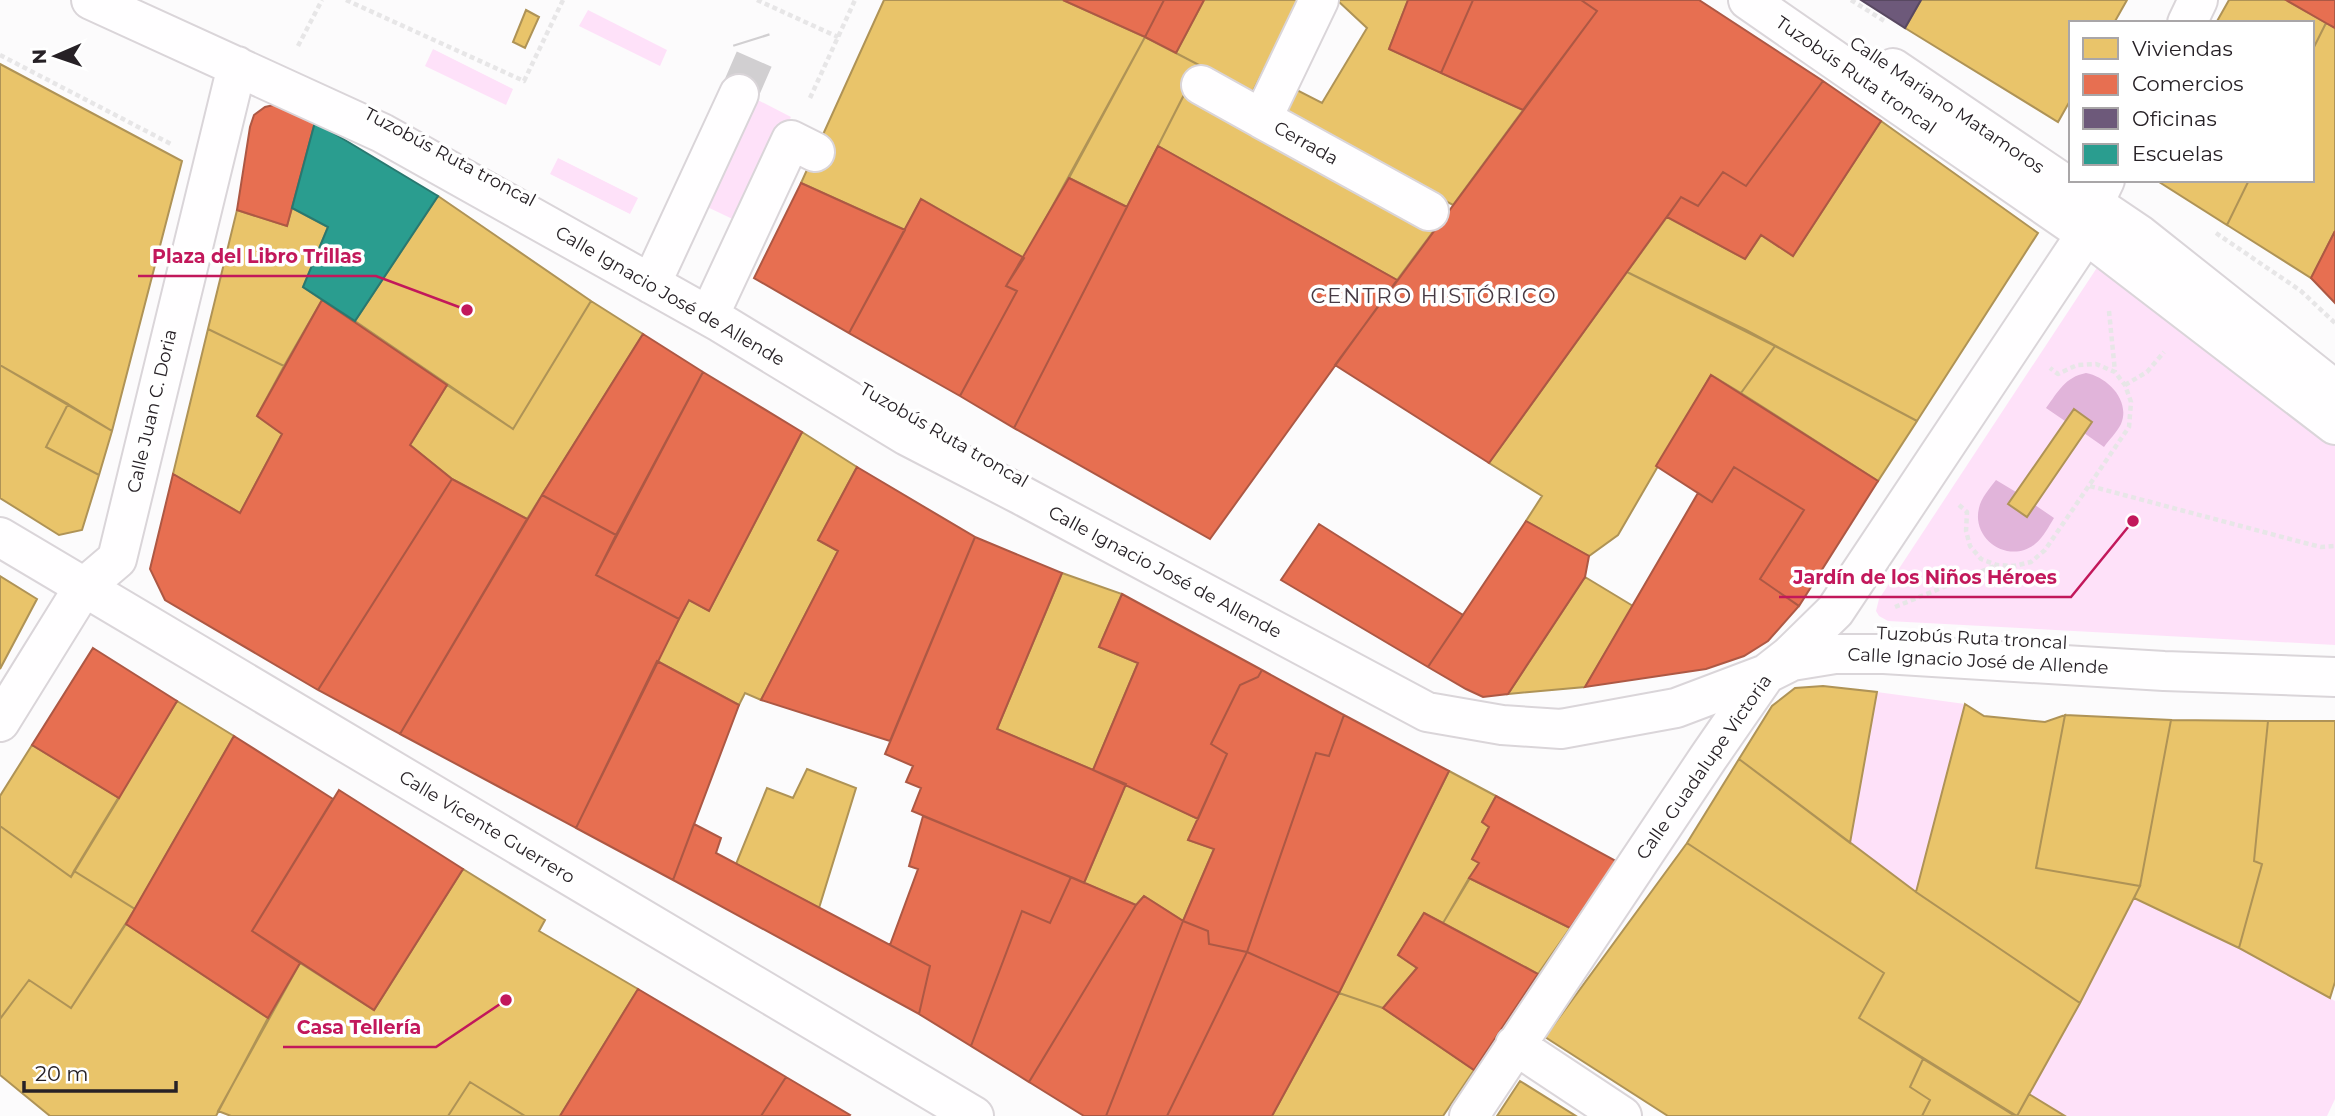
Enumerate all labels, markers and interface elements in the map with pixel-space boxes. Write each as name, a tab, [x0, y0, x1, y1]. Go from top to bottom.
street label: Tuzobús Ruta troncal	[1771, 11, 1941, 139]
north arrow	[21, 21, 91, 91]
legend	[2069, 21, 2314, 182]
street label: Calle Mariano Matamoros	[1846, 32, 2049, 179]
text: Viviendas	[2132, 36, 2233, 61]
text: N	[28, 48, 51, 65]
text: Comercios	[2132, 71, 2243, 96]
street label: Tuzobús Ruta troncal	[360, 102, 540, 212]
text: Oficinas	[2132, 106, 2217, 131]
street label: Cerrada	[1270, 116, 1342, 170]
text: Escuelas	[2132, 141, 2223, 166]
street label: Calle Ignacio José de Allende	[551, 221, 789, 371]
callout: Plaza del Libro Trillas	[138, 236, 376, 276]
text: Plaza del Libro Trillas	[152, 245, 362, 268]
district label: CENTRO HISTÓRICO	[1310, 283, 1558, 308]
street label: Calle Juan C. Doria	[122, 327, 182, 495]
street label: Tuzobús Ruta troncal	[856, 378, 1032, 492]
street label: Calle Ignacio José de Allende	[1045, 501, 1286, 643]
callout: Jardín de los Niños Héroes	[1779, 557, 2071, 597]
text: Jardín de los Niños Héroes	[1792, 566, 2057, 589]
street label: Tuzobús Ruta troncal	[1876, 622, 2068, 654]
street label: Calle Ignacio José de Allende	[1847, 643, 2109, 679]
street label: Calle Guadalupe Victoria	[1632, 670, 1776, 864]
street label: Calle Vicente Guerrero	[395, 766, 579, 888]
callout: Casa Tellería	[283, 1007, 436, 1047]
text: Casa Tellería	[297, 1016, 421, 1039]
scale bar	[24, 1050, 177, 1094]
text: 20 m	[35, 1061, 89, 1086]

